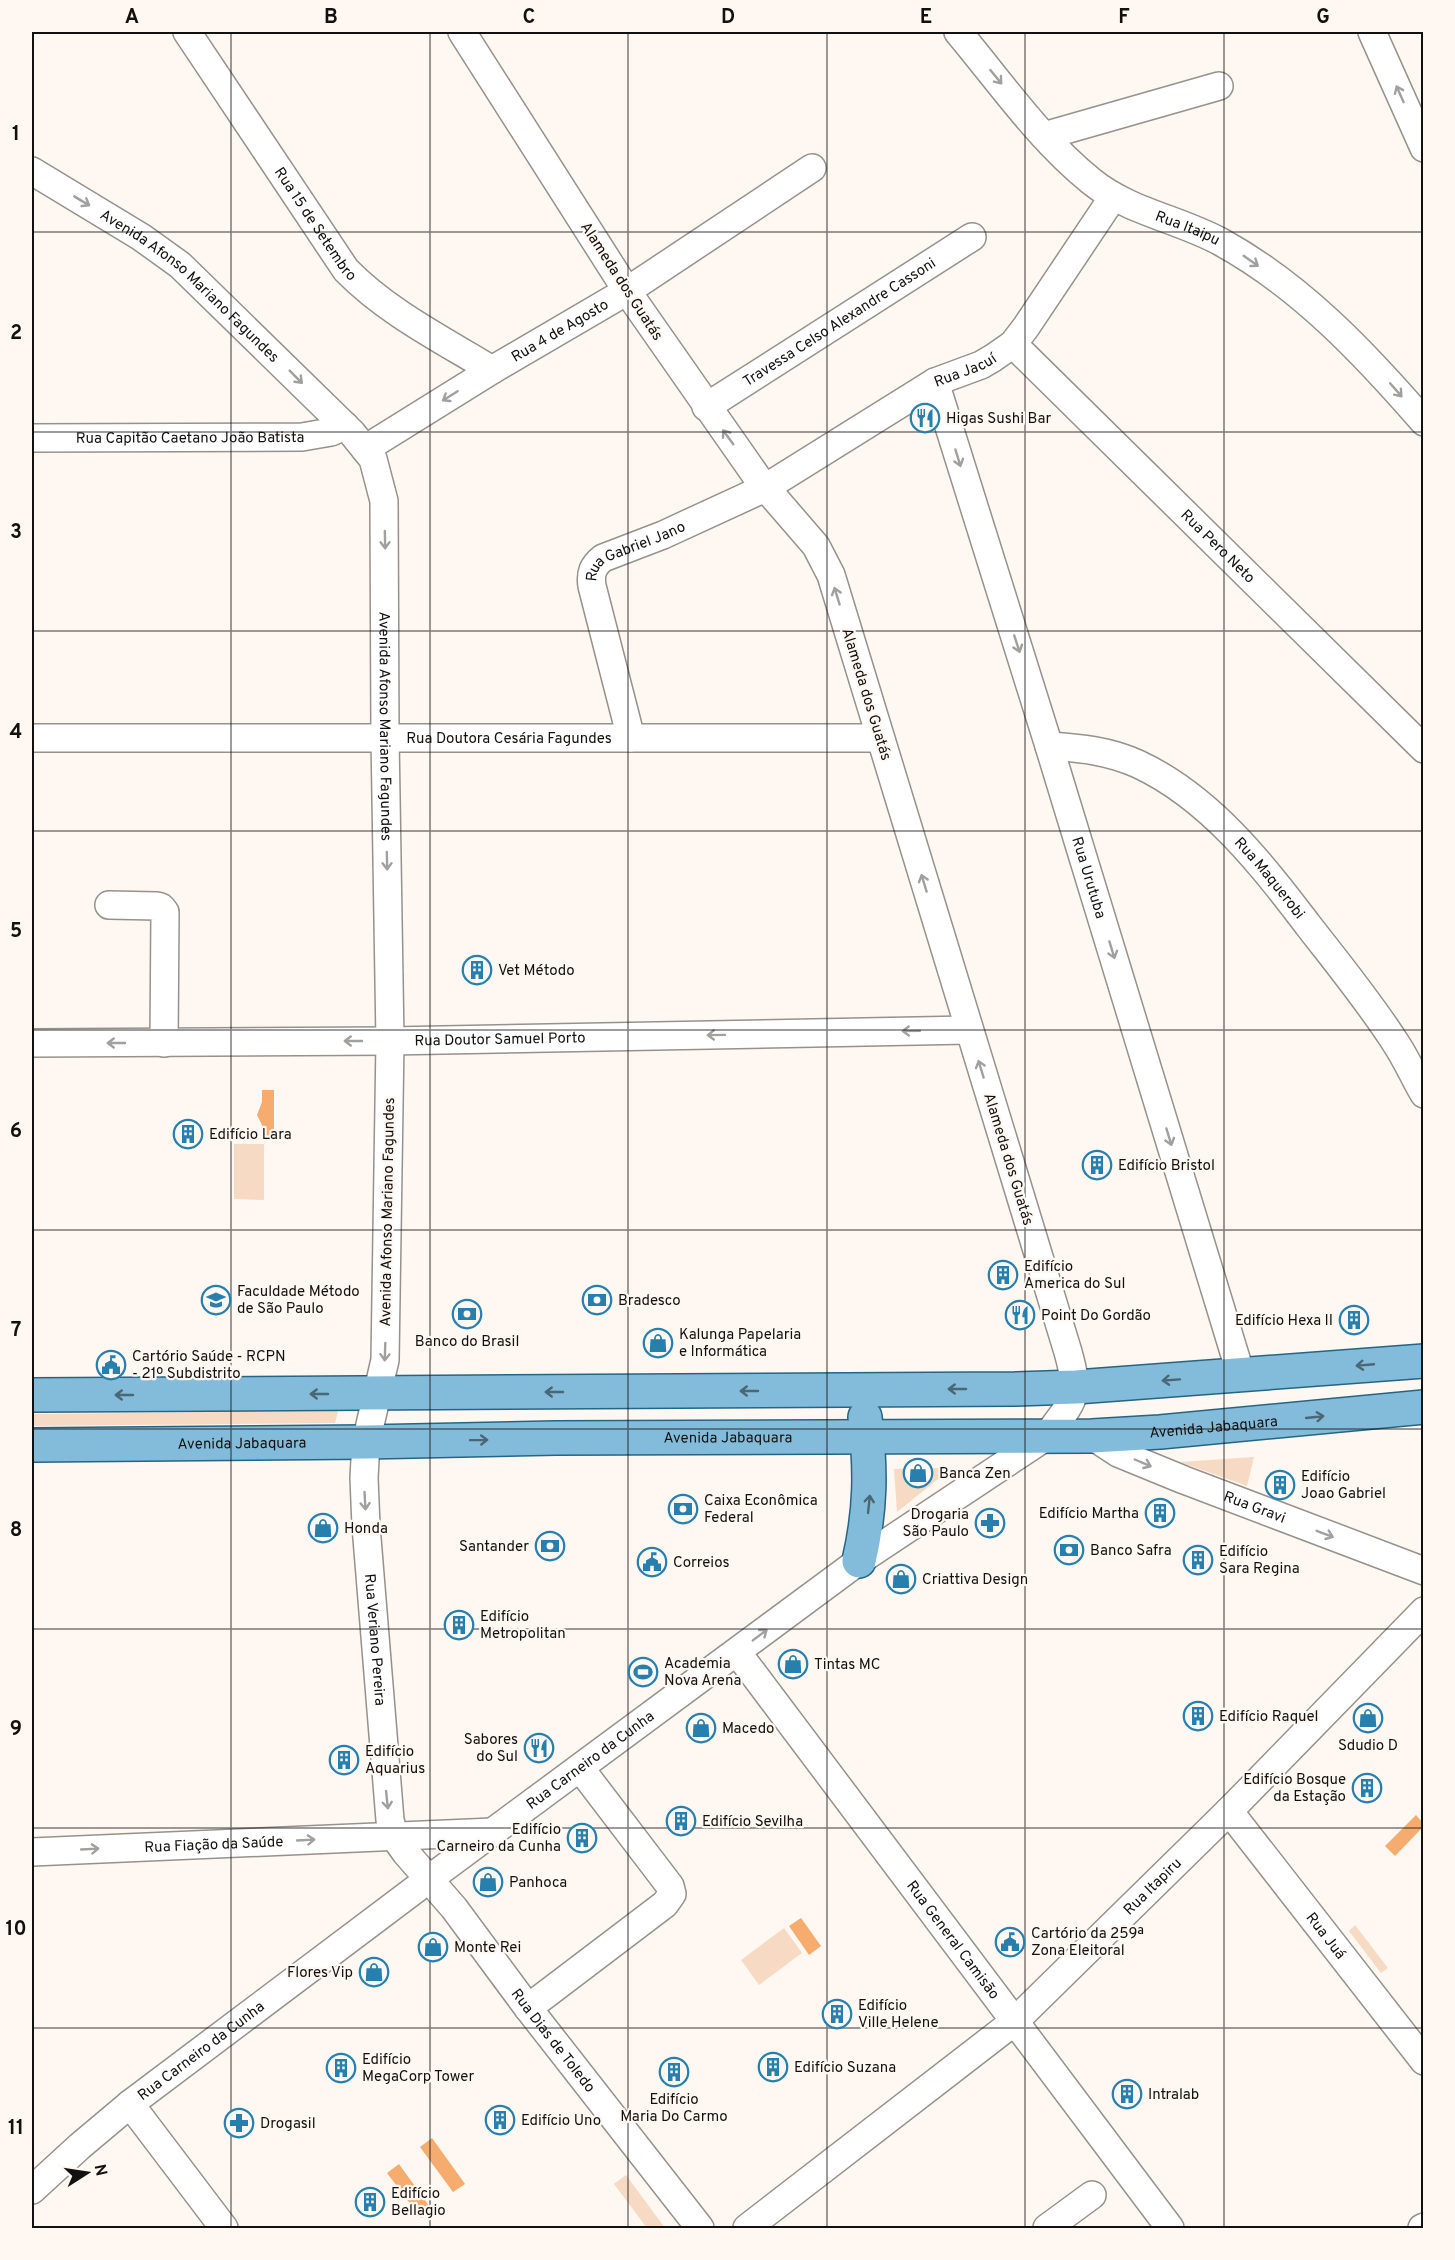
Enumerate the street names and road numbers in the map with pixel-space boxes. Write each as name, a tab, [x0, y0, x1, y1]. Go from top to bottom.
street label: Rua 15 de Setembro	[269, 164, 360, 286]
street label: Avenida Afonso Mariano Fagundes	[96, 206, 282, 367]
street label: Rua Itaipu	[1152, 208, 1223, 251]
street label: Alameda dos Guatás	[575, 219, 666, 345]
street label: Travessa Celso Alexandre Cassoni	[740, 255, 940, 392]
street label: Rua 4 de Agosto	[508, 296, 613, 368]
street label: Rua Jacuí	[932, 350, 1002, 393]
street label: Rua Capitão Caetano João Batista	[76, 429, 304, 449]
street label: Rua Pero Neto	[1176, 506, 1258, 588]
street label: Rua Gabriel Jano	[583, 518, 689, 582]
street label: Avenida Afonso Mariano Fagundes	[373, 612, 395, 841]
street label: Alameda dos Guatás	[836, 626, 895, 763]
street label: Rua Doutora Cesária Fagundes	[406, 730, 612, 749]
street label: Rua Maquerobi	[1229, 834, 1308, 923]
street label: Rua Urutuba	[1066, 835, 1109, 921]
street label: Rua Doutor Samuel Porto	[414, 1029, 586, 1052]
street label: Alameda dos Guatás	[978, 1091, 1037, 1228]
street label: Avenida Afonso Mariano Fagundes	[377, 1097, 400, 1327]
street label: Avenida Jabaquara	[1149, 1413, 1279, 1444]
street label: Avenida Jabaquara	[664, 1429, 792, 1449]
street label: Avenida Jabaquara	[178, 1435, 306, 1455]
street label: Rua Gravi	[1220, 1488, 1288, 1529]
street label: Rua Veriano Pereira	[359, 1573, 389, 1706]
street label: Rua Carneiro da Cunha	[523, 1708, 659, 1815]
street label: Rua Fiação da Saúde	[144, 1833, 284, 1858]
street label: Rua Itapiru	[1120, 1855, 1186, 1920]
street label: Rua General Camisão	[901, 1878, 1003, 2004]
street label: Rua Juá	[1301, 1909, 1349, 1964]
street label: Rua Dias de Toledo	[506, 1986, 599, 2097]
street label: Rua Carneiro da Cunha	[134, 1998, 269, 2106]

